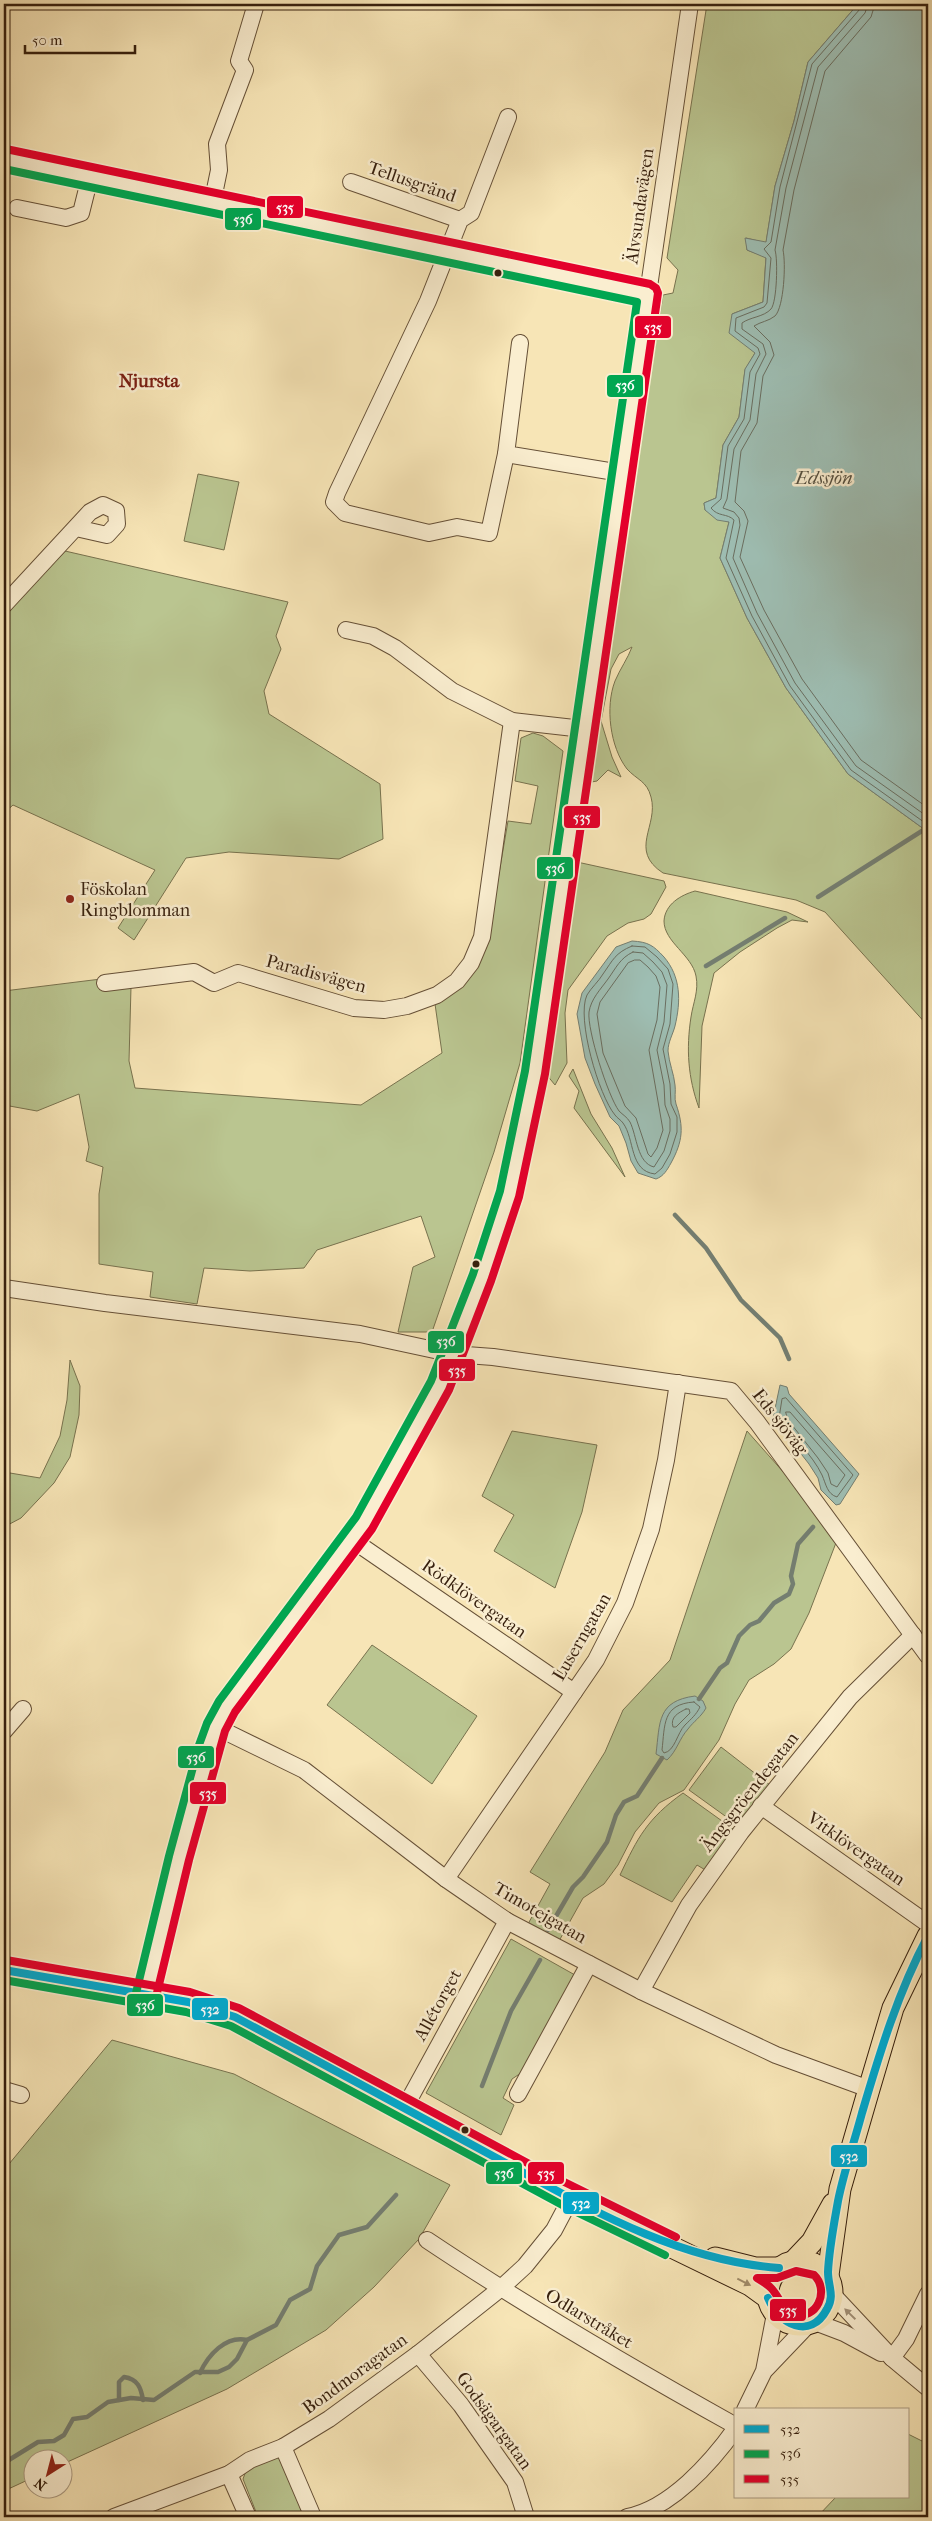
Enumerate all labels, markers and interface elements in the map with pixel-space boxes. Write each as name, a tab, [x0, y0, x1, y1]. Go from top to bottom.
scale bar	[25, 22, 135, 54]
text: 50 m	[32, 31, 63, 49]
street label: Älvsundavägen	[620, 146, 659, 266]
street label: Tellusgränd	[365, 157, 459, 207]
line badge: 535	[266, 195, 304, 219]
text: 535	[276, 199, 294, 216]
line badge: 536	[224, 207, 262, 231]
text: 536	[233, 211, 253, 228]
unlabelled marker	[493, 268, 503, 278]
line badge: 535	[634, 315, 672, 339]
text: 535	[644, 319, 662, 336]
district label: Njursta	[119, 370, 181, 392]
line badge: 536	[606, 374, 644, 398]
text: 536	[615, 377, 635, 394]
water label: Edssjön	[794, 467, 853, 489]
line badge: 535	[563, 805, 601, 829]
text: 535	[573, 809, 591, 826]
line badge: 536	[536, 856, 574, 880]
text: 536	[545, 860, 565, 877]
place label: Föskolan Ringblomman	[80, 879, 191, 921]
marker: Föskolan Ringblomman	[64, 893, 76, 905]
street label: Paradisvägen	[264, 951, 369, 998]
unlabelled marker	[471, 1259, 481, 1269]
line badge: 536	[427, 1330, 465, 1354]
text: 536	[436, 1333, 456, 1350]
line badge: 535	[438, 1358, 476, 1382]
text: 535	[448, 1362, 466, 1379]
street label: Eds sjöväg	[748, 1385, 813, 1460]
street label: Rödklövergatan	[418, 1555, 531, 1643]
street label: Luserngatan	[548, 1589, 616, 1685]
street label: Ängsgröendegatan	[695, 1727, 804, 1857]
line badge: 536	[177, 1745, 215, 1769]
text: 536	[186, 1749, 206, 1766]
line badge: 535	[189, 1781, 227, 1805]
text: 535	[199, 1785, 217, 1802]
street label: Vitklövergatan	[802, 1807, 909, 1891]
street label: Timotejgatan	[490, 1878, 591, 1948]
street label: Allétorget	[409, 1965, 466, 2045]
line badge: 536	[126, 1993, 164, 2017]
text: 536	[135, 1997, 155, 2014]
line badge: 532	[191, 1997, 229, 2021]
text: 532	[201, 2001, 220, 2018]
unlabelled marker	[460, 2125, 470, 2135]
line badge: 532	[830, 2144, 868, 2168]
text: 532	[840, 2148, 859, 2165]
line badge: 536	[485, 2161, 523, 2185]
line badge: 535	[527, 2161, 565, 2185]
text: 536	[494, 2165, 514, 2182]
text: 535	[537, 2165, 555, 2182]
line badge: 532	[562, 2191, 600, 2215]
text: 532	[572, 2195, 591, 2212]
one-way arrow	[737, 2279, 751, 2287]
street label: Odlarstråket	[541, 2285, 637, 2354]
line badge: 535	[769, 2298, 807, 2322]
text: 535	[779, 2302, 797, 2319]
one-way arrow	[844, 2308, 856, 2320]
street label: Bondmoragatan	[299, 2329, 412, 2419]
street label: Godsägargatan	[452, 2368, 537, 2474]
legend	[734, 2408, 910, 2498]
text: 532	[780, 2420, 801, 2438]
text: 536	[780, 2444, 802, 2462]
north arrow	[22, 2448, 72, 2498]
text: 535	[780, 2470, 799, 2488]
text: N	[31, 2474, 50, 2494]

